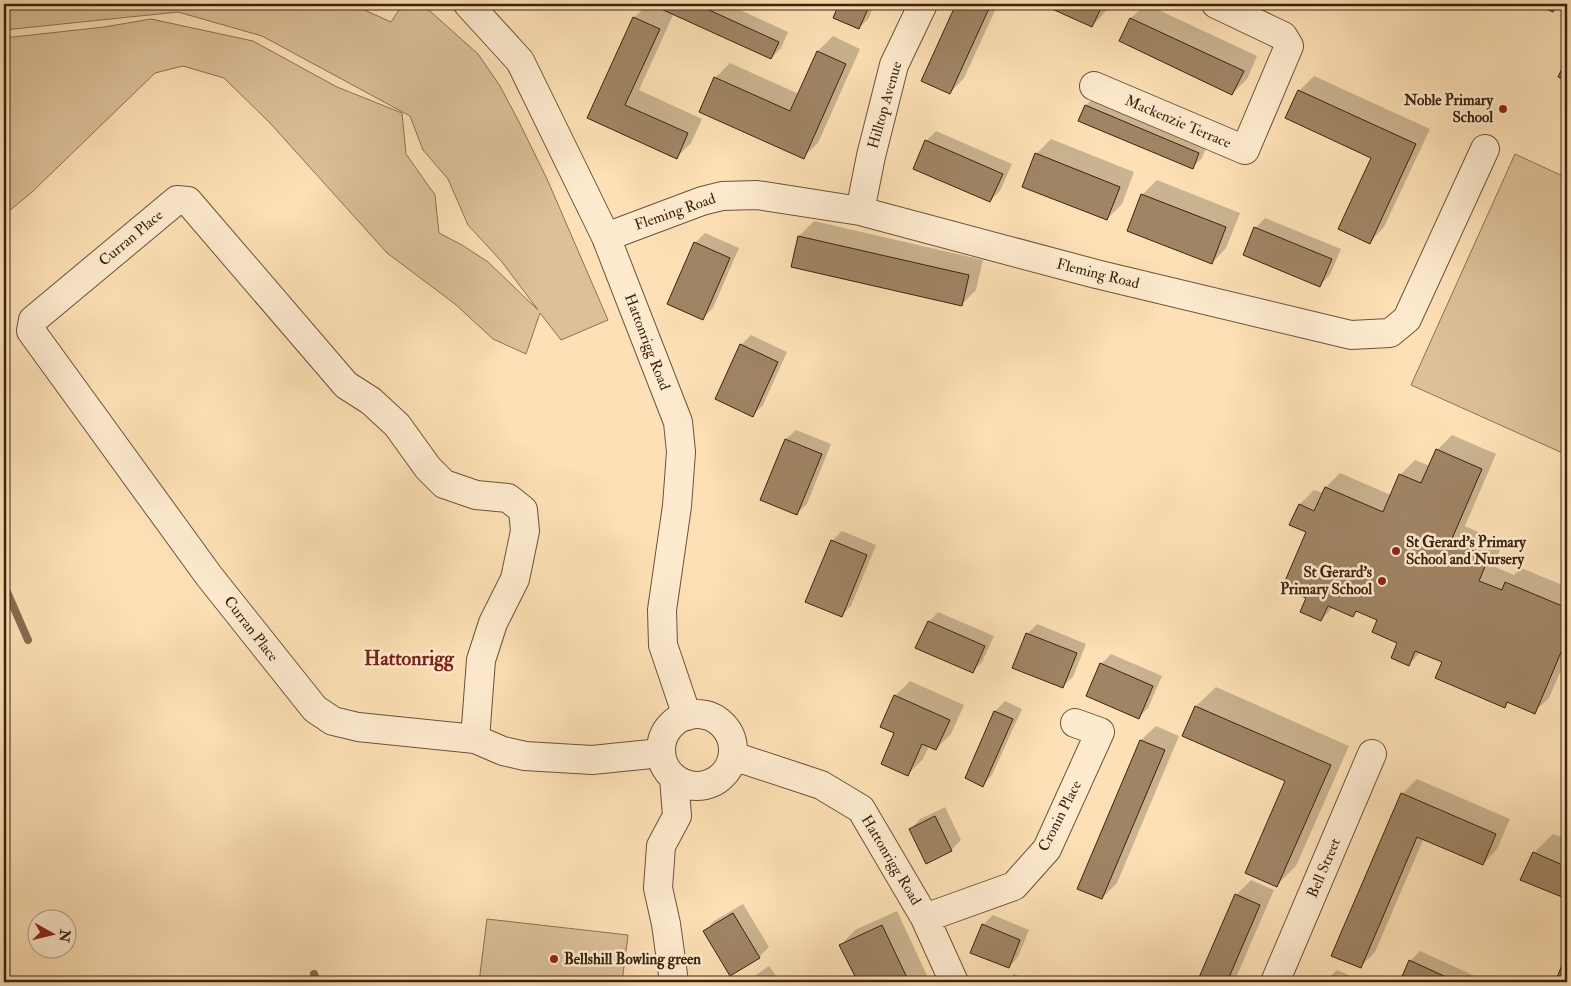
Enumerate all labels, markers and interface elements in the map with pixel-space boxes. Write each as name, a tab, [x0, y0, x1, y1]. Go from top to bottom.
street label: Hilltop Avenue	[863, 59, 908, 151]
street label: Mackenzie Terrace	[1122, 91, 1234, 153]
place label: Noble Primary School	[1403, 91, 1494, 127]
marker: Noble Primary School	[1497, 103, 1509, 115]
street label: Fleming Road	[632, 189, 719, 235]
street label: Curran Place	[95, 206, 167, 270]
street label: Fleming Road	[1055, 255, 1142, 294]
street label: Hattonrigg Road	[620, 291, 674, 394]
place label: St Gerard's Primary School and Nursery	[1406, 533, 1527, 570]
marker: St Gerard's Primary School and Nursery	[1390, 545, 1402, 557]
place label: St Gerard's Primary School	[1280, 563, 1372, 600]
marker: St Gerard's Primary School	[1376, 575, 1388, 587]
street label: Curran Place	[220, 592, 282, 666]
district label: Hattonrigg	[364, 646, 455, 672]
street label: Cronin Place	[1034, 777, 1086, 855]
street label: Hattonrigg Road	[857, 811, 926, 909]
street label: Bell Street	[1303, 835, 1345, 901]
north arrow	[28, 908, 78, 958]
text: N	[55, 927, 74, 944]
place label: Bellshill Bowling green	[564, 950, 701, 970]
marker: Bellshill Bowling green	[548, 953, 560, 965]

